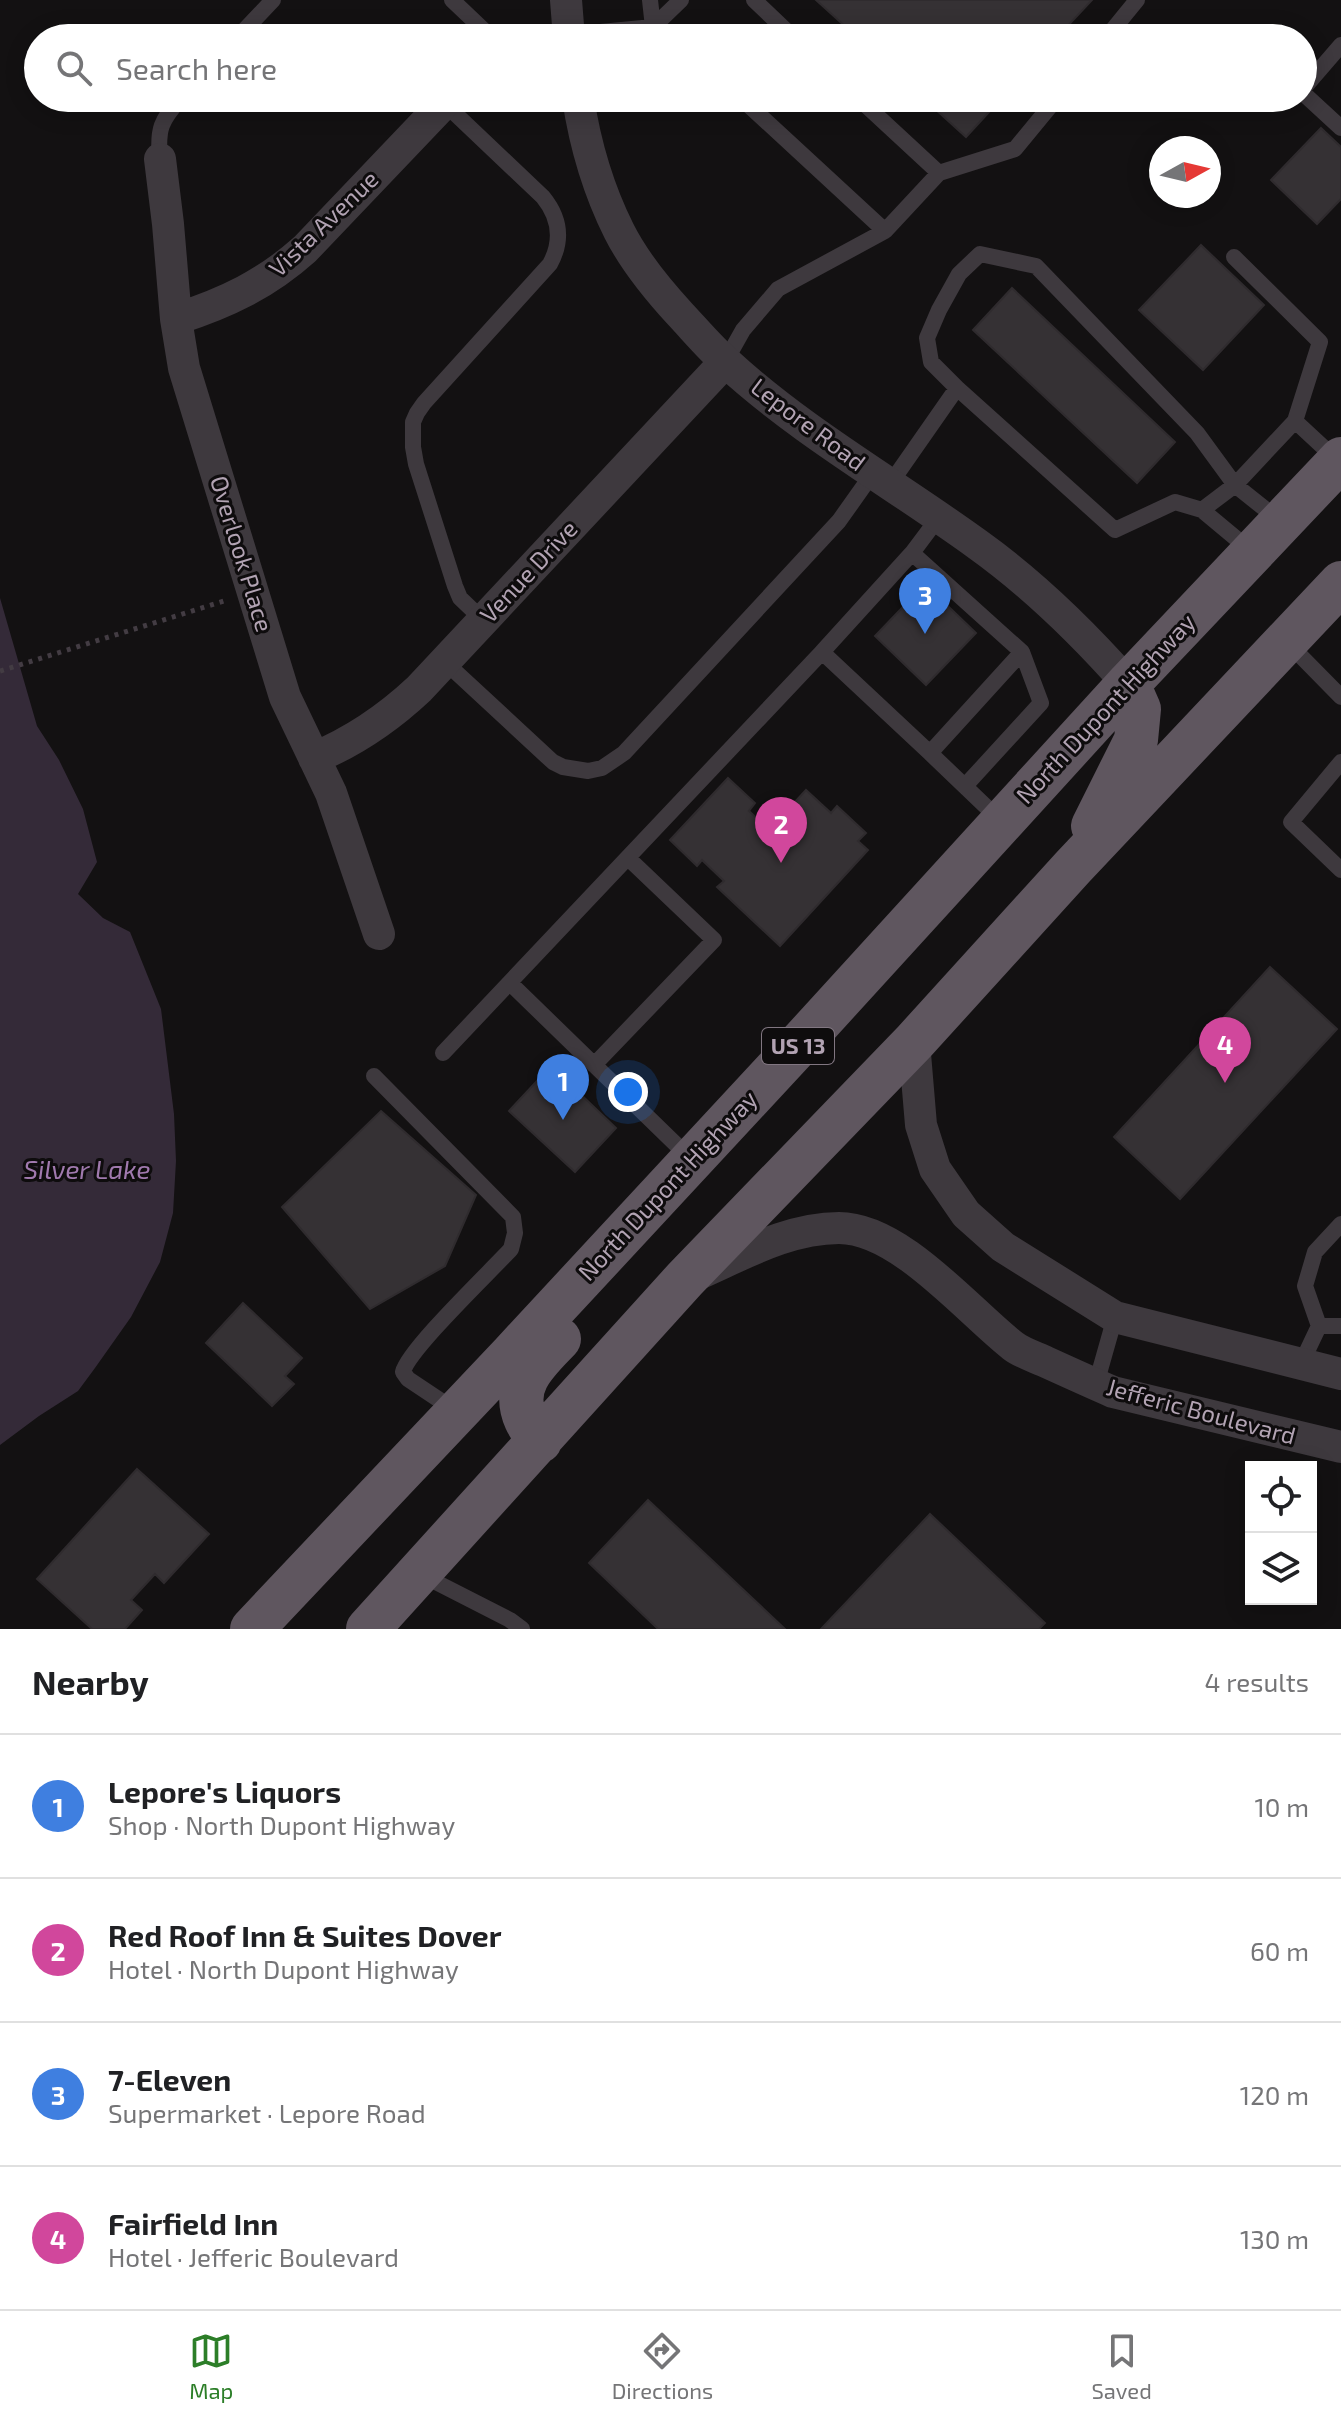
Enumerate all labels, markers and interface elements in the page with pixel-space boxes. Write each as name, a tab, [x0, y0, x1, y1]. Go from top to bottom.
search box	[24, 24, 1317, 112]
icon: search	[52, 46, 96, 90]
text: Search here	[116, 50, 277, 86]
north arrow	[1149, 136, 1221, 208]
street label: Vista Avenue	[262, 164, 383, 282]
street label: Lepore Road	[746, 371, 872, 476]
street label: Overlook Place	[205, 472, 280, 635]
street label: Venue Drive	[473, 514, 583, 628]
pin: 3	[899, 568, 951, 634]
street label: North Dupont Highway	[1009, 607, 1201, 809]
pin: 2	[755, 797, 807, 863]
pin: 4	[1199, 1017, 1251, 1083]
road number: US 13	[762, 1028, 834, 1064]
pin: 1	[537, 1054, 589, 1120]
your location	[608, 1072, 648, 1112]
street label: North Dupont Highway	[571, 1084, 763, 1286]
water label: Silver Lake	[24, 1153, 150, 1184]
street label: Jefferic Boulevard	[1104, 1371, 1299, 1450]
map controls	[1245, 1461, 1317, 1605]
button: locate	[1245, 1461, 1317, 1533]
button: layers	[1245, 1533, 1317, 1605]
text: Nearby	[32, 1661, 149, 1702]
text: 4 results	[1204, 1666, 1309, 1697]
text: Lepore's Liquors	[108, 1773, 341, 1809]
text: 1	[52, 1791, 64, 1822]
text: 10 m	[1254, 1791, 1309, 1822]
text: Shop · North Dupont Highway	[108, 1809, 455, 1840]
text: Red Roof Inn & Suites Dover	[108, 1917, 502, 1953]
text: 2	[50, 1935, 66, 1966]
text: 60 m	[1250, 1935, 1309, 1966]
text: Hotel · North Dupont Highway	[108, 1953, 459, 1984]
text: 7-Eleven	[108, 2061, 231, 2097]
text: 3	[51, 2079, 65, 2110]
text: 120 m	[1240, 2079, 1309, 2110]
text: Supermarket · Lepore Road	[108, 2097, 426, 2128]
text: Fairfield Inn	[108, 2205, 278, 2241]
text: 4	[50, 2223, 66, 2254]
text: 130 m	[1240, 2223, 1309, 2254]
text: Hotel · Jefferic Boulevard	[108, 2241, 399, 2272]
tab: Map	[189, 2329, 233, 2403]
tab: Directions	[612, 2329, 713, 2403]
tab: Saved	[1091, 2329, 1152, 2403]

